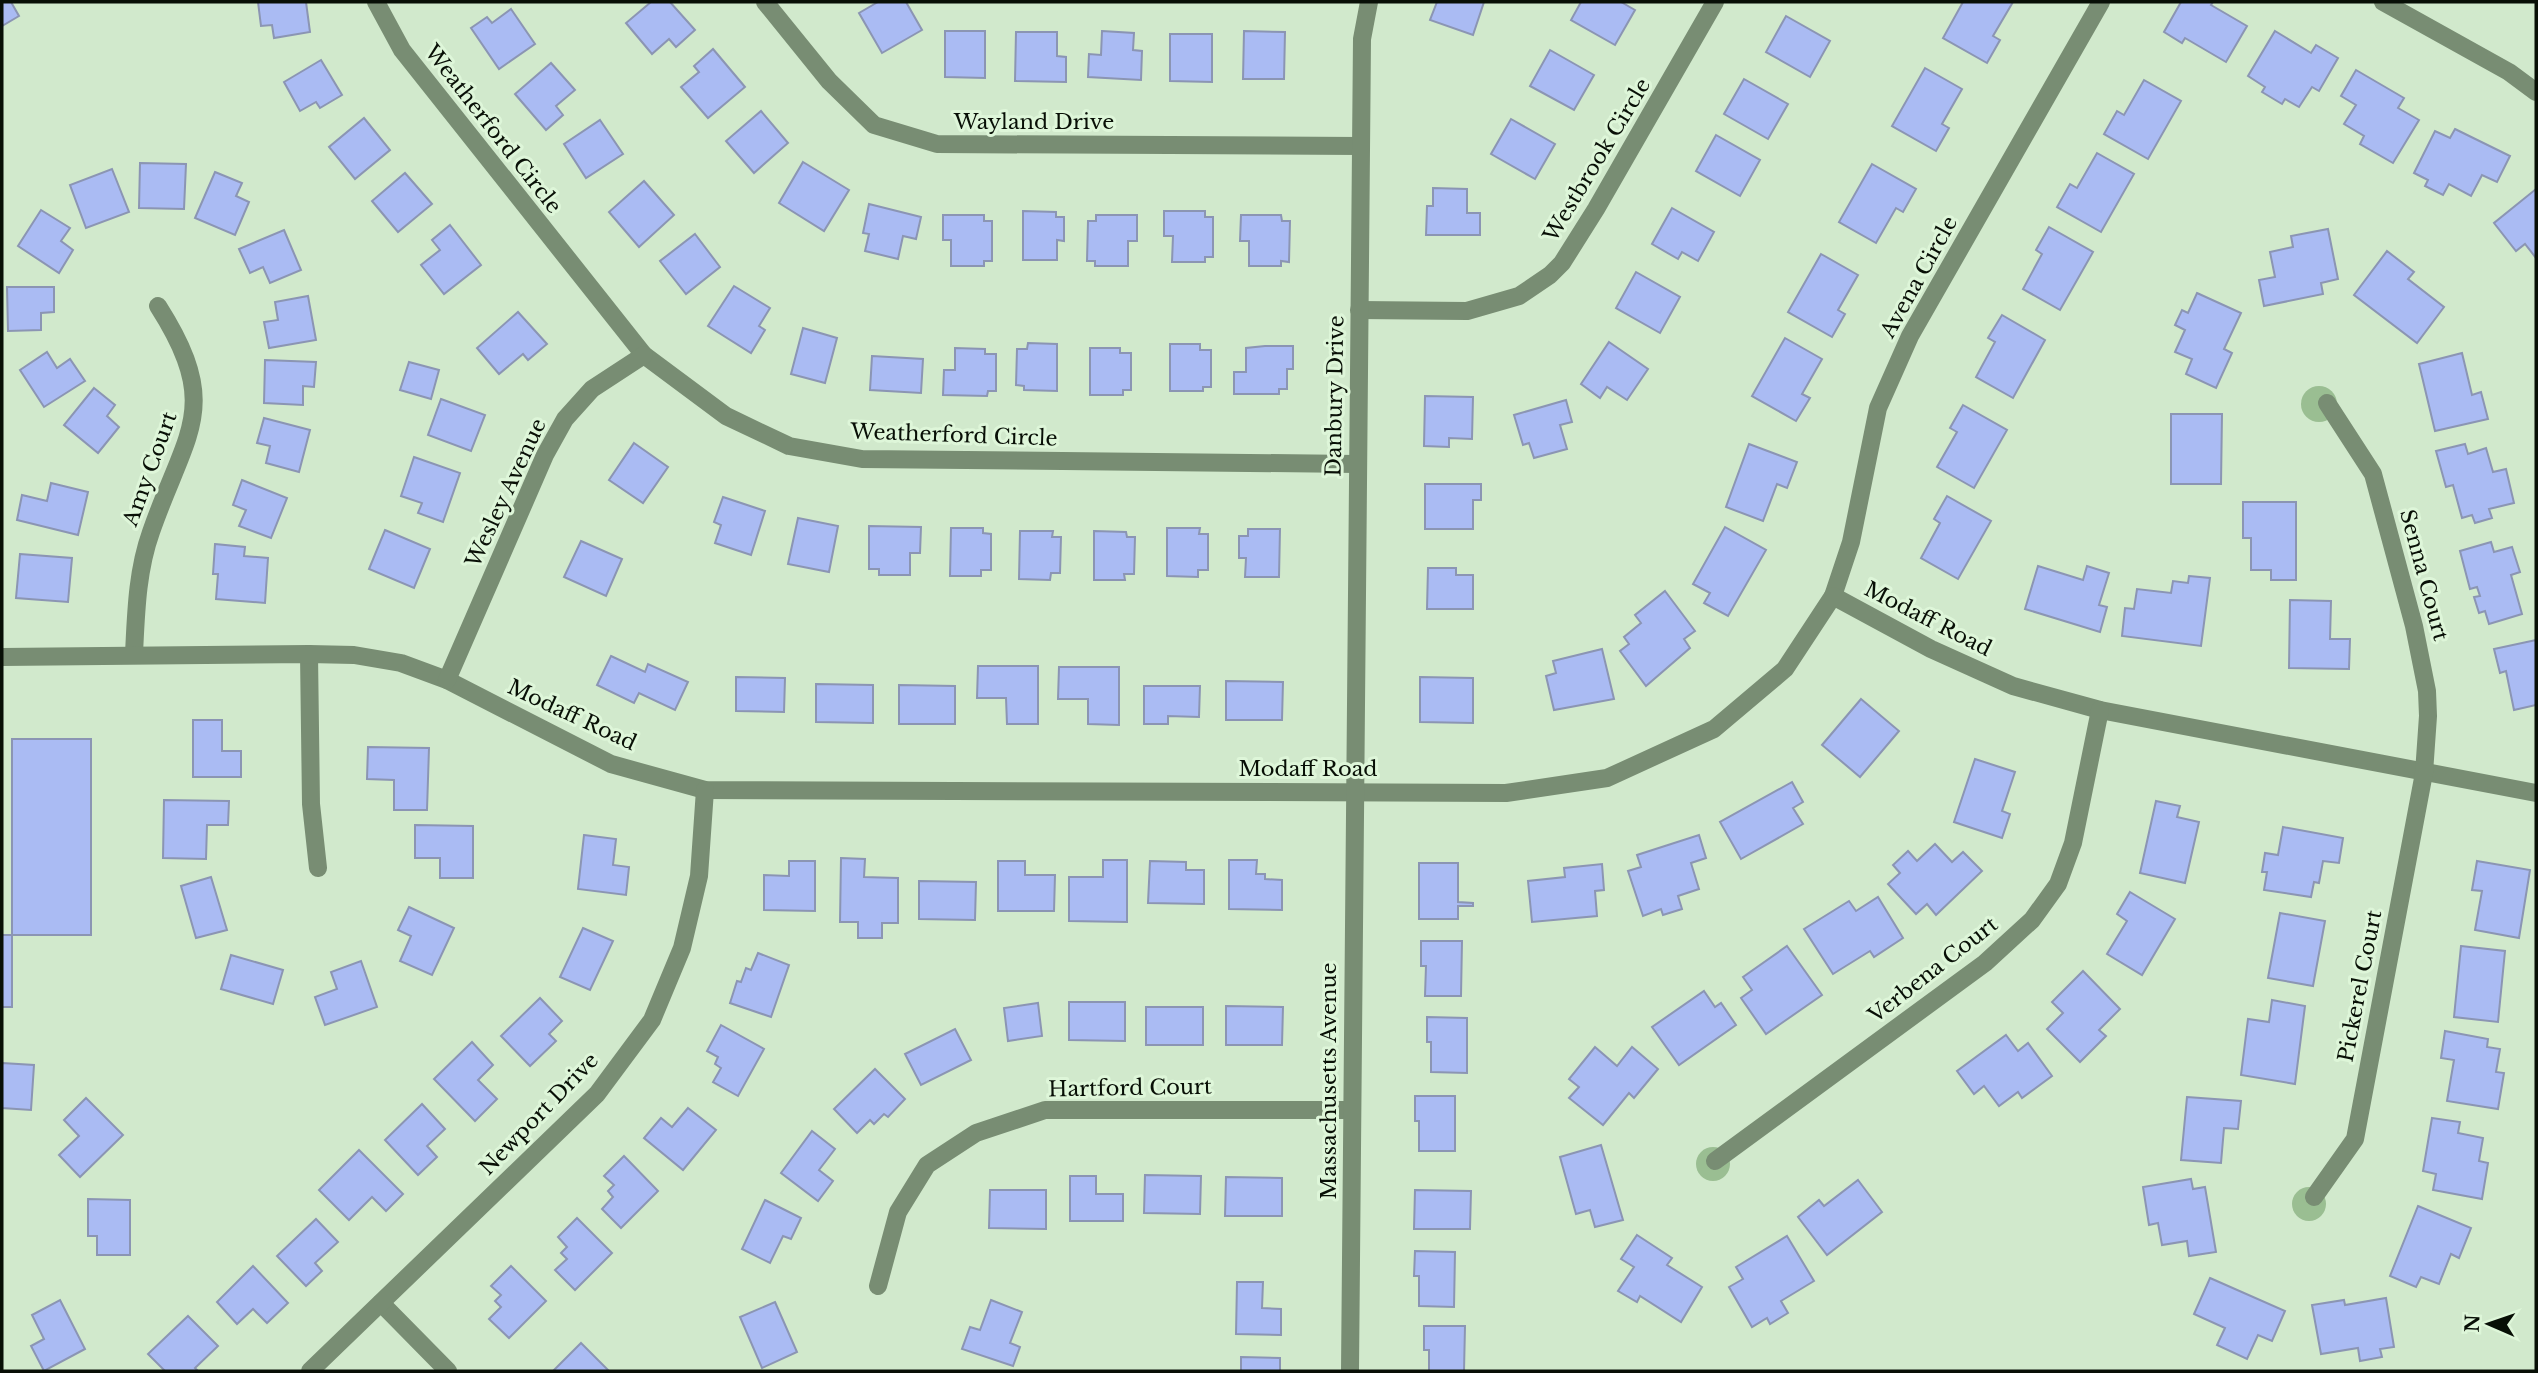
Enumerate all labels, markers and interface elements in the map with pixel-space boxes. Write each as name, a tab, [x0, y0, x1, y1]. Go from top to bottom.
street label: Weatherford Circle	[418, 39, 567, 219]
street label: Westbrook Circle	[1537, 74, 1656, 247]
street label: Wayland Drive	[953, 109, 1114, 135]
street label: Avena Circle	[1874, 212, 1963, 343]
street label: Danbury Drive	[1321, 315, 1349, 477]
street label: Amy Court	[117, 408, 183, 531]
street label: Wesley Avenue	[460, 414, 552, 572]
street label: Weatherford Circle	[849, 418, 1058, 452]
street label: Senna Court	[2394, 507, 2454, 643]
street label: Modaff Road	[1860, 576, 1996, 662]
street label: Modaff Road	[503, 674, 641, 756]
street label: Modaff Road	[1238, 756, 1378, 782]
street label: Pickerel Court	[2333, 908, 2387, 1064]
street label: Verbena Court	[1862, 911, 2003, 1029]
street label: Massachusetts Avenue	[1316, 962, 1342, 1200]
street label: Newport Drive	[474, 1047, 604, 1181]
street label: Hartford Court	[1048, 1074, 1212, 1102]
north arrow	[2454, 1289, 2524, 1359]
text: N	[2461, 1314, 2484, 1333]

